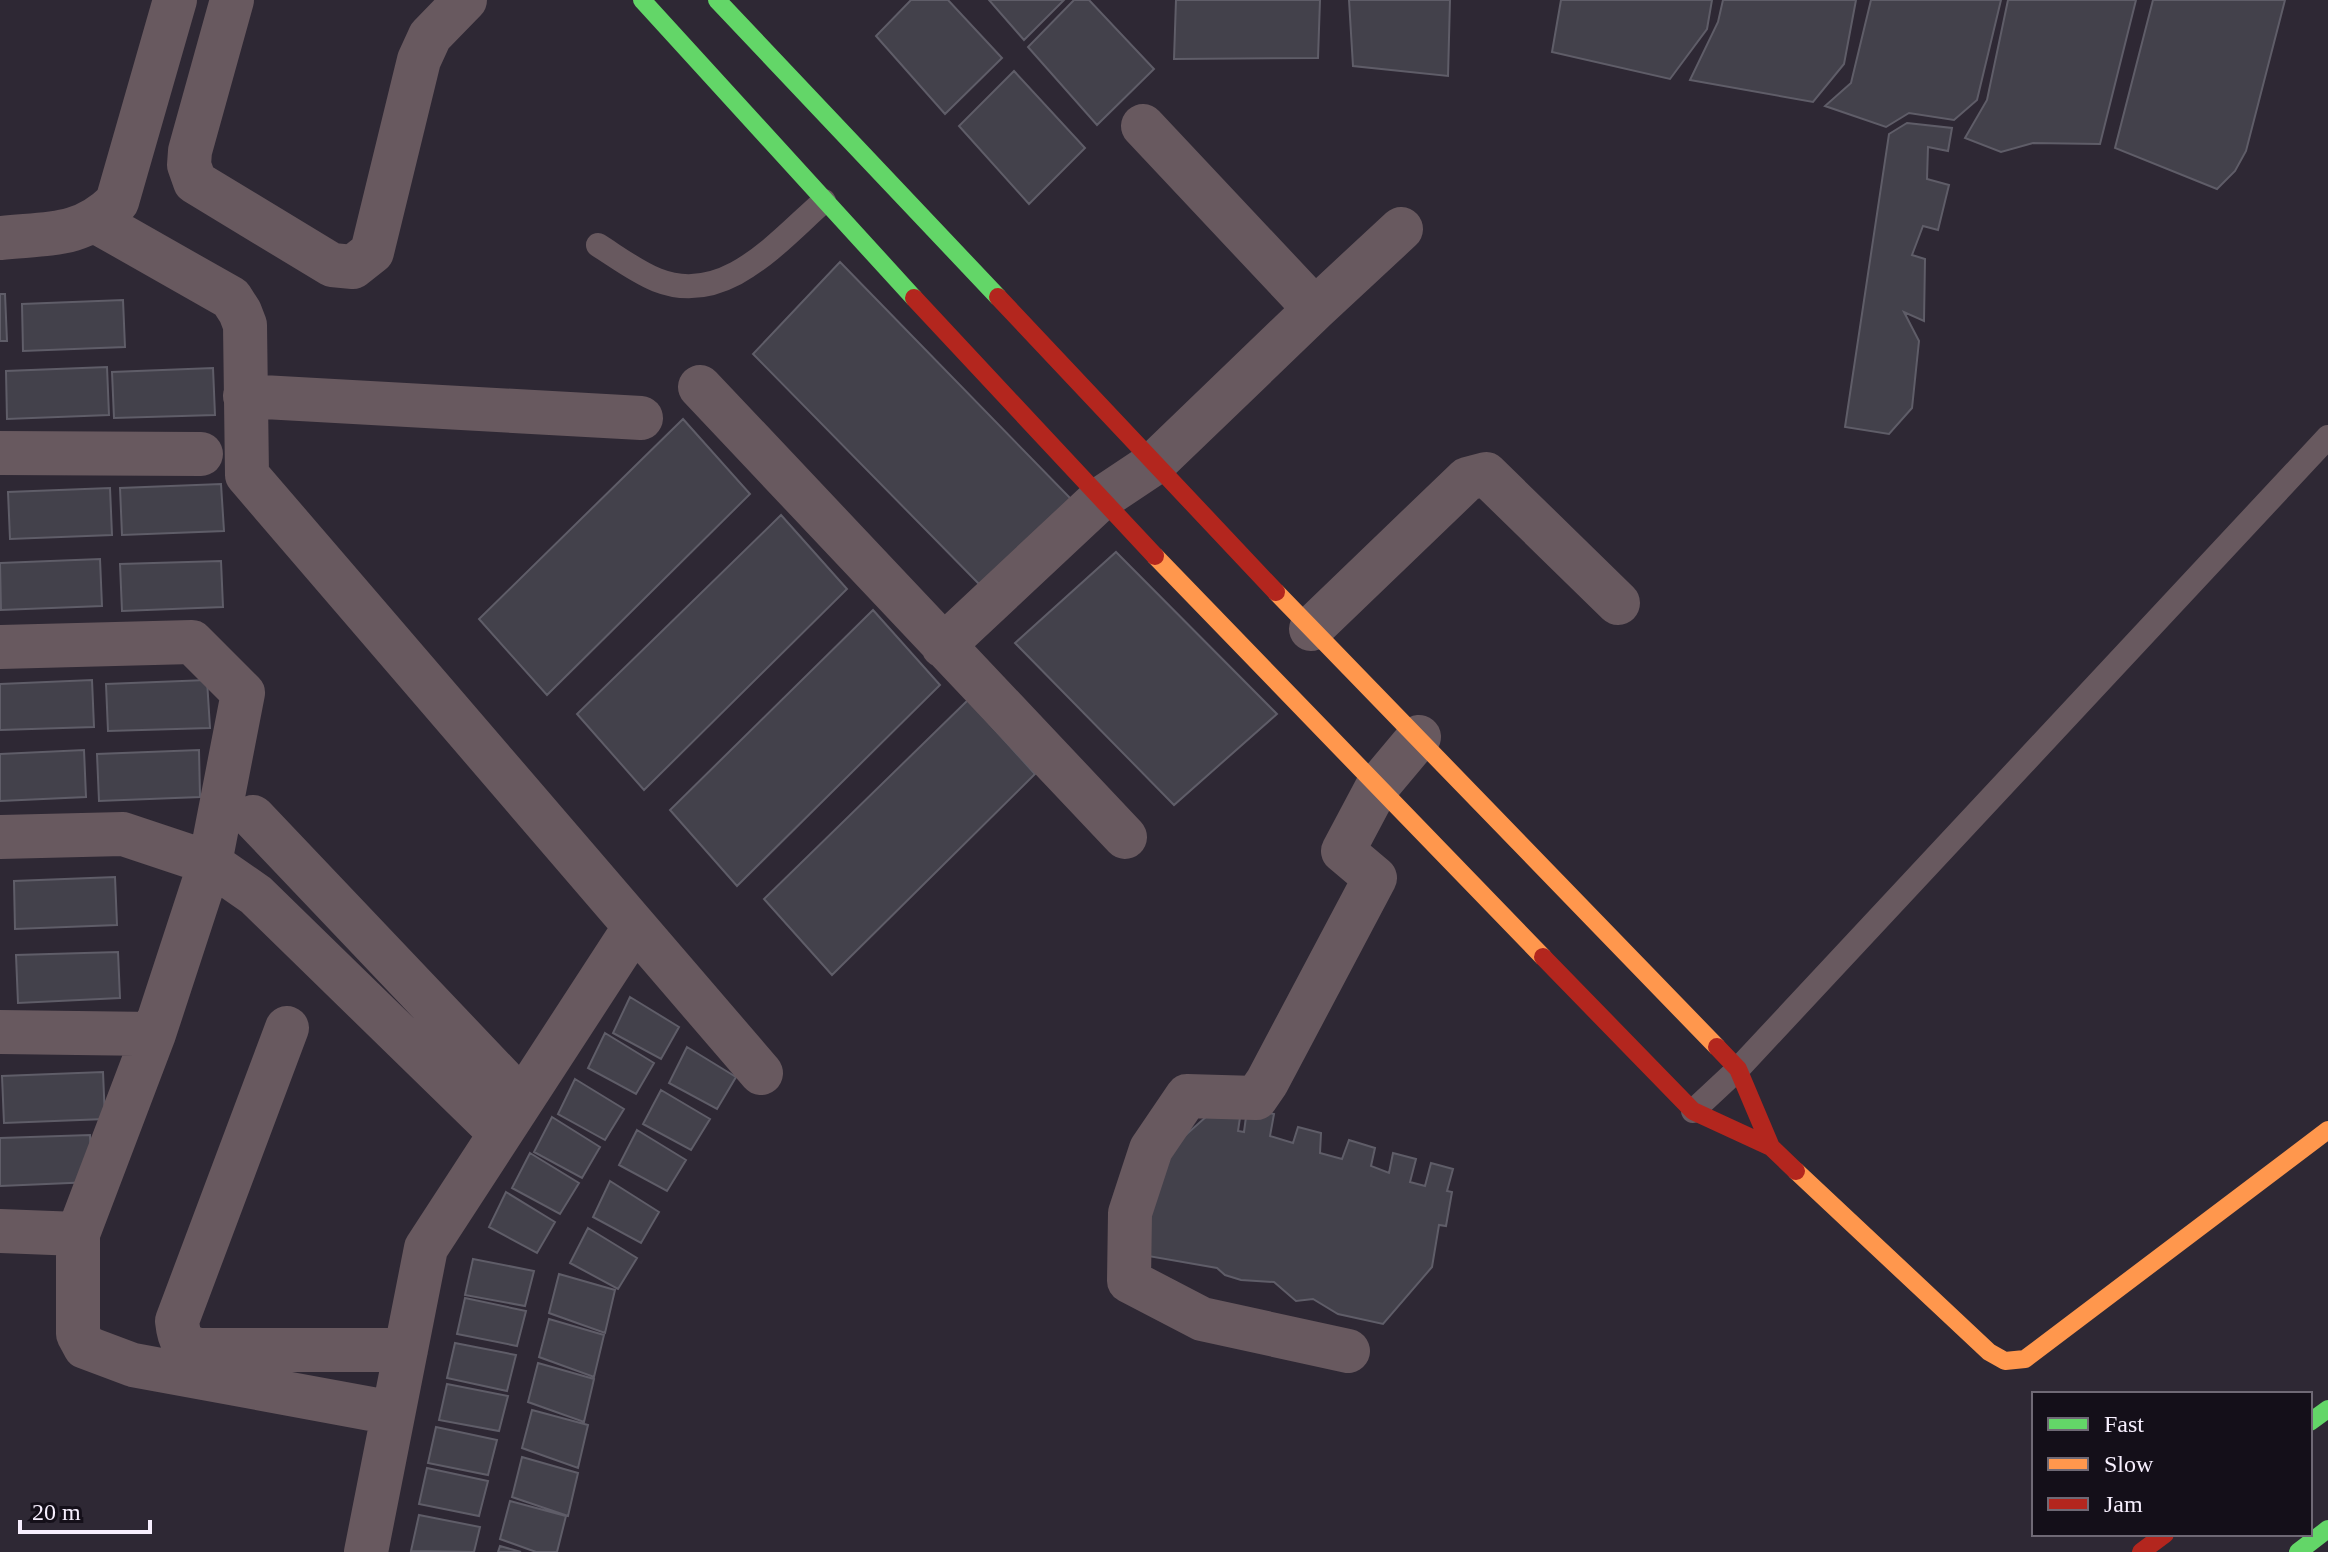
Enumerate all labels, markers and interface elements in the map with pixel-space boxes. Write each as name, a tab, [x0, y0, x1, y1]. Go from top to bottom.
legend	[2032, 1392, 2312, 1536]
text: Fast	[2104, 1411, 2144, 1437]
text: Slow	[2104, 1451, 2154, 1477]
scale bar	[20, 1484, 150, 1534]
text: Jam	[2104, 1491, 2143, 1517]
text: 20 m	[32, 1499, 81, 1525]

